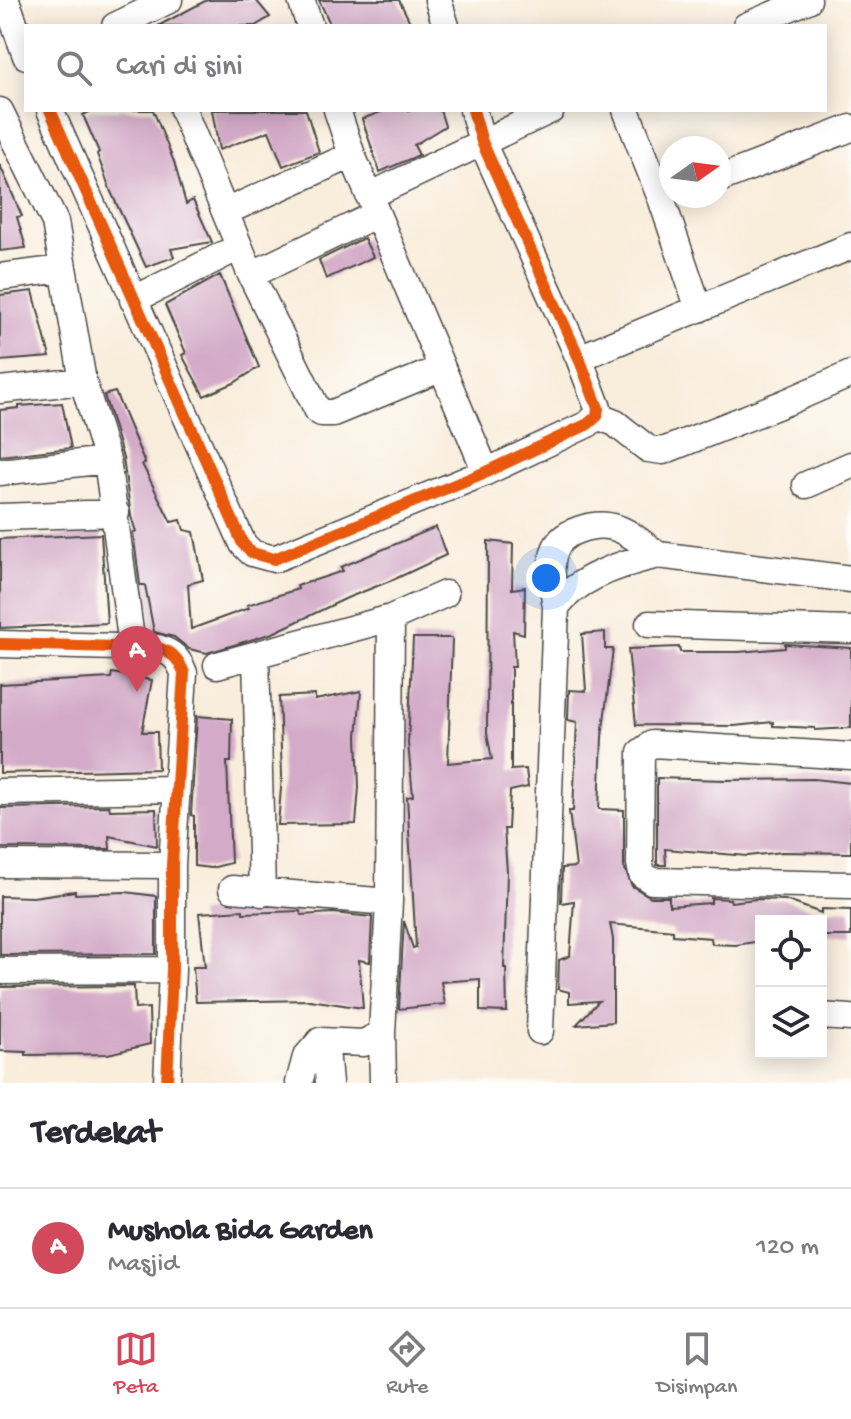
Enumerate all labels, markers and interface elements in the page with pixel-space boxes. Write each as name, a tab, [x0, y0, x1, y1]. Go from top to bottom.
search box	[24, 24, 827, 112]
icon: search	[52, 46, 96, 90]
text: Cari di sini	[116, 51, 243, 86]
north arrow	[659, 136, 731, 208]
your location	[526, 558, 566, 598]
pin: A	[111, 626, 163, 692]
map controls	[755, 915, 827, 1059]
button: locate	[755, 915, 827, 987]
button: layers	[755, 987, 827, 1059]
text: Terdekat	[32, 1115, 160, 1155]
text: Mushola Bida Garden	[108, 1215, 373, 1250]
text: A	[50, 1233, 66, 1264]
text: 120 m	[756, 1233, 819, 1264]
text: Masjid	[108, 1250, 178, 1281]
tab: Peta	[114, 1327, 158, 1401]
tab: Rute	[385, 1327, 429, 1401]
tab: Disimpan	[656, 1327, 737, 1401]

